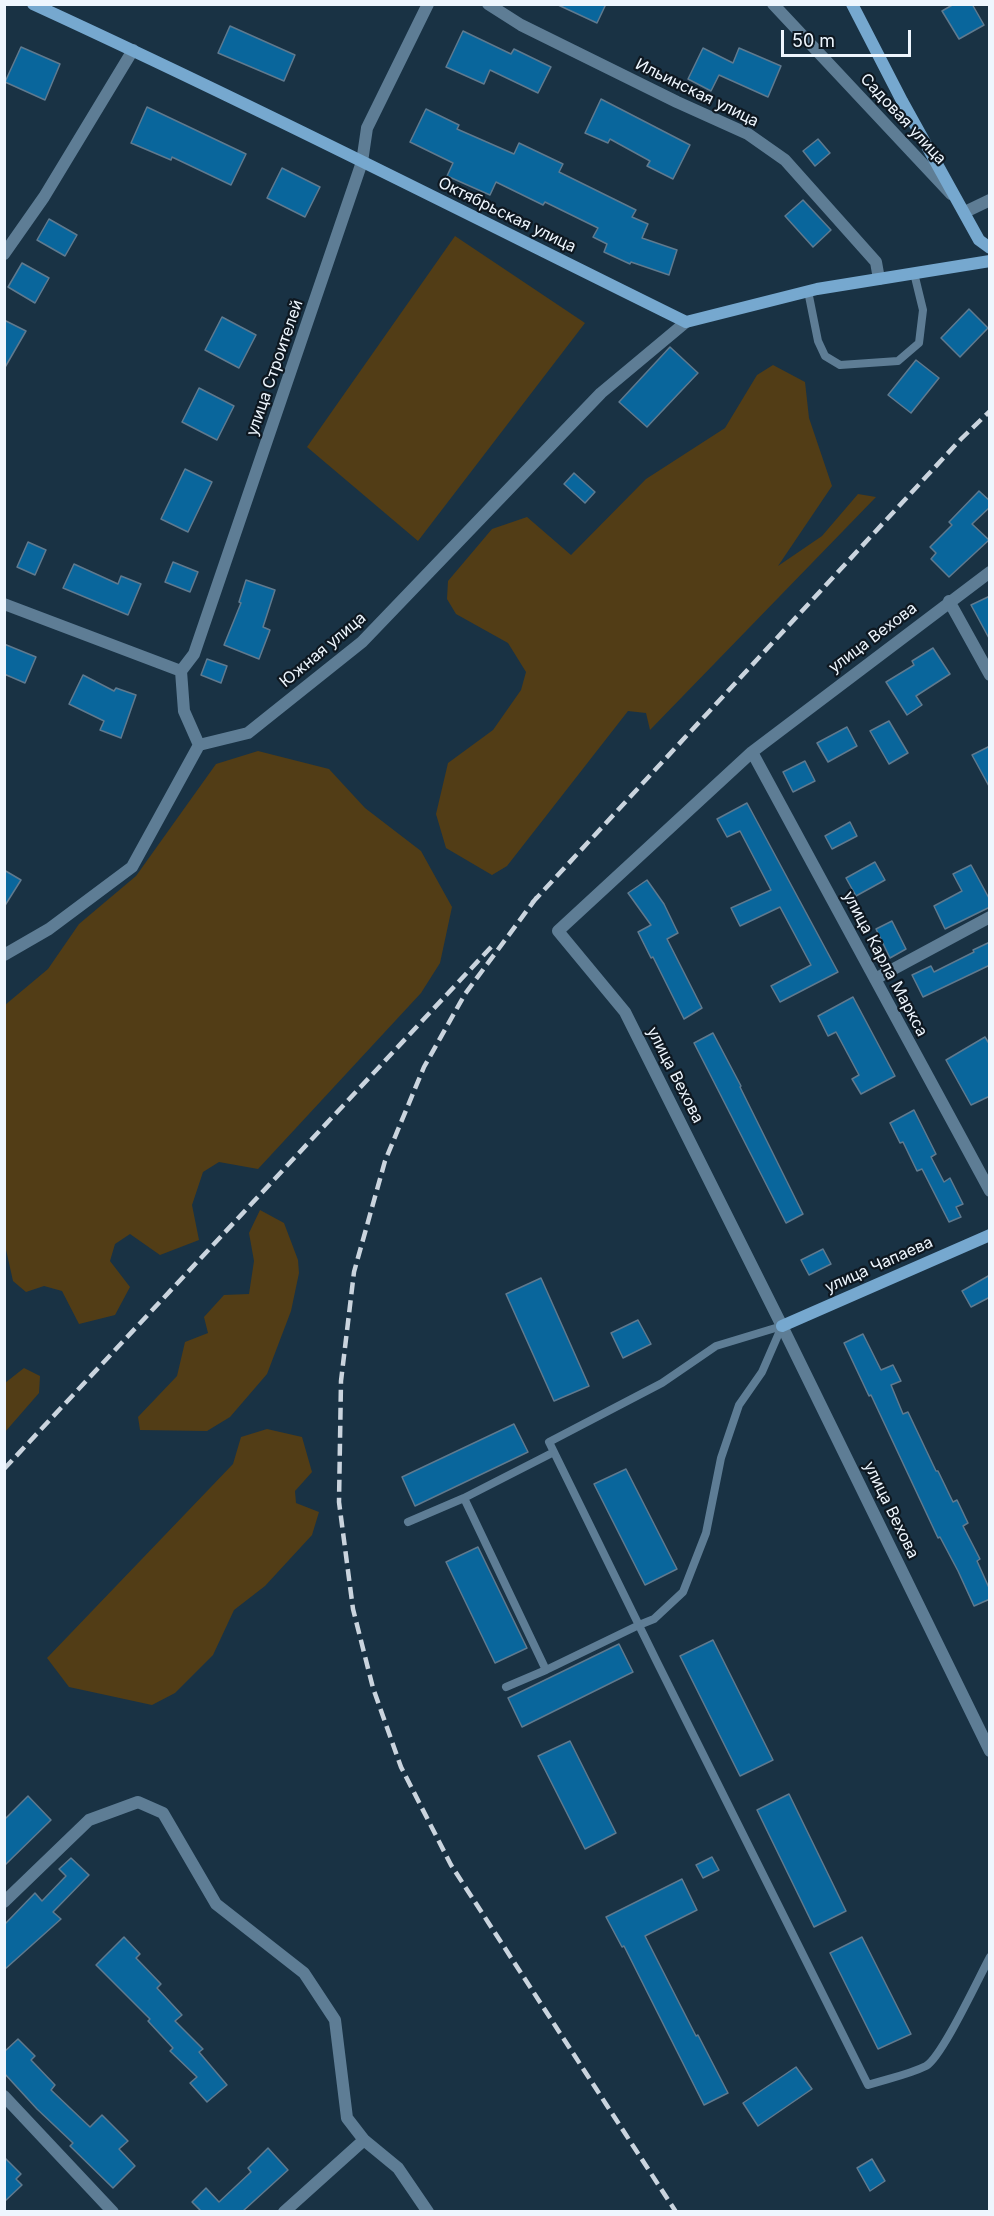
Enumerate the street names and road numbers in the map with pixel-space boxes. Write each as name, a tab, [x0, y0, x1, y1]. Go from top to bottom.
street label: Ильинская улица	[632, 55, 762, 131]
street label: Садовая улица	[856, 70, 950, 168]
street label: Октябрьская улица	[435, 173, 579, 257]
street label: улица Строителей	[243, 297, 307, 439]
street label: улица Вехова	[825, 599, 921, 677]
street label: Южная улица	[276, 608, 370, 692]
street label: улица Карла Маркса	[838, 888, 932, 1040]
street label: улица Вехова	[643, 1024, 707, 1126]
street label: улица Чапаева	[822, 1233, 936, 1297]
street label: улица Вехова	[859, 1458, 923, 1562]

